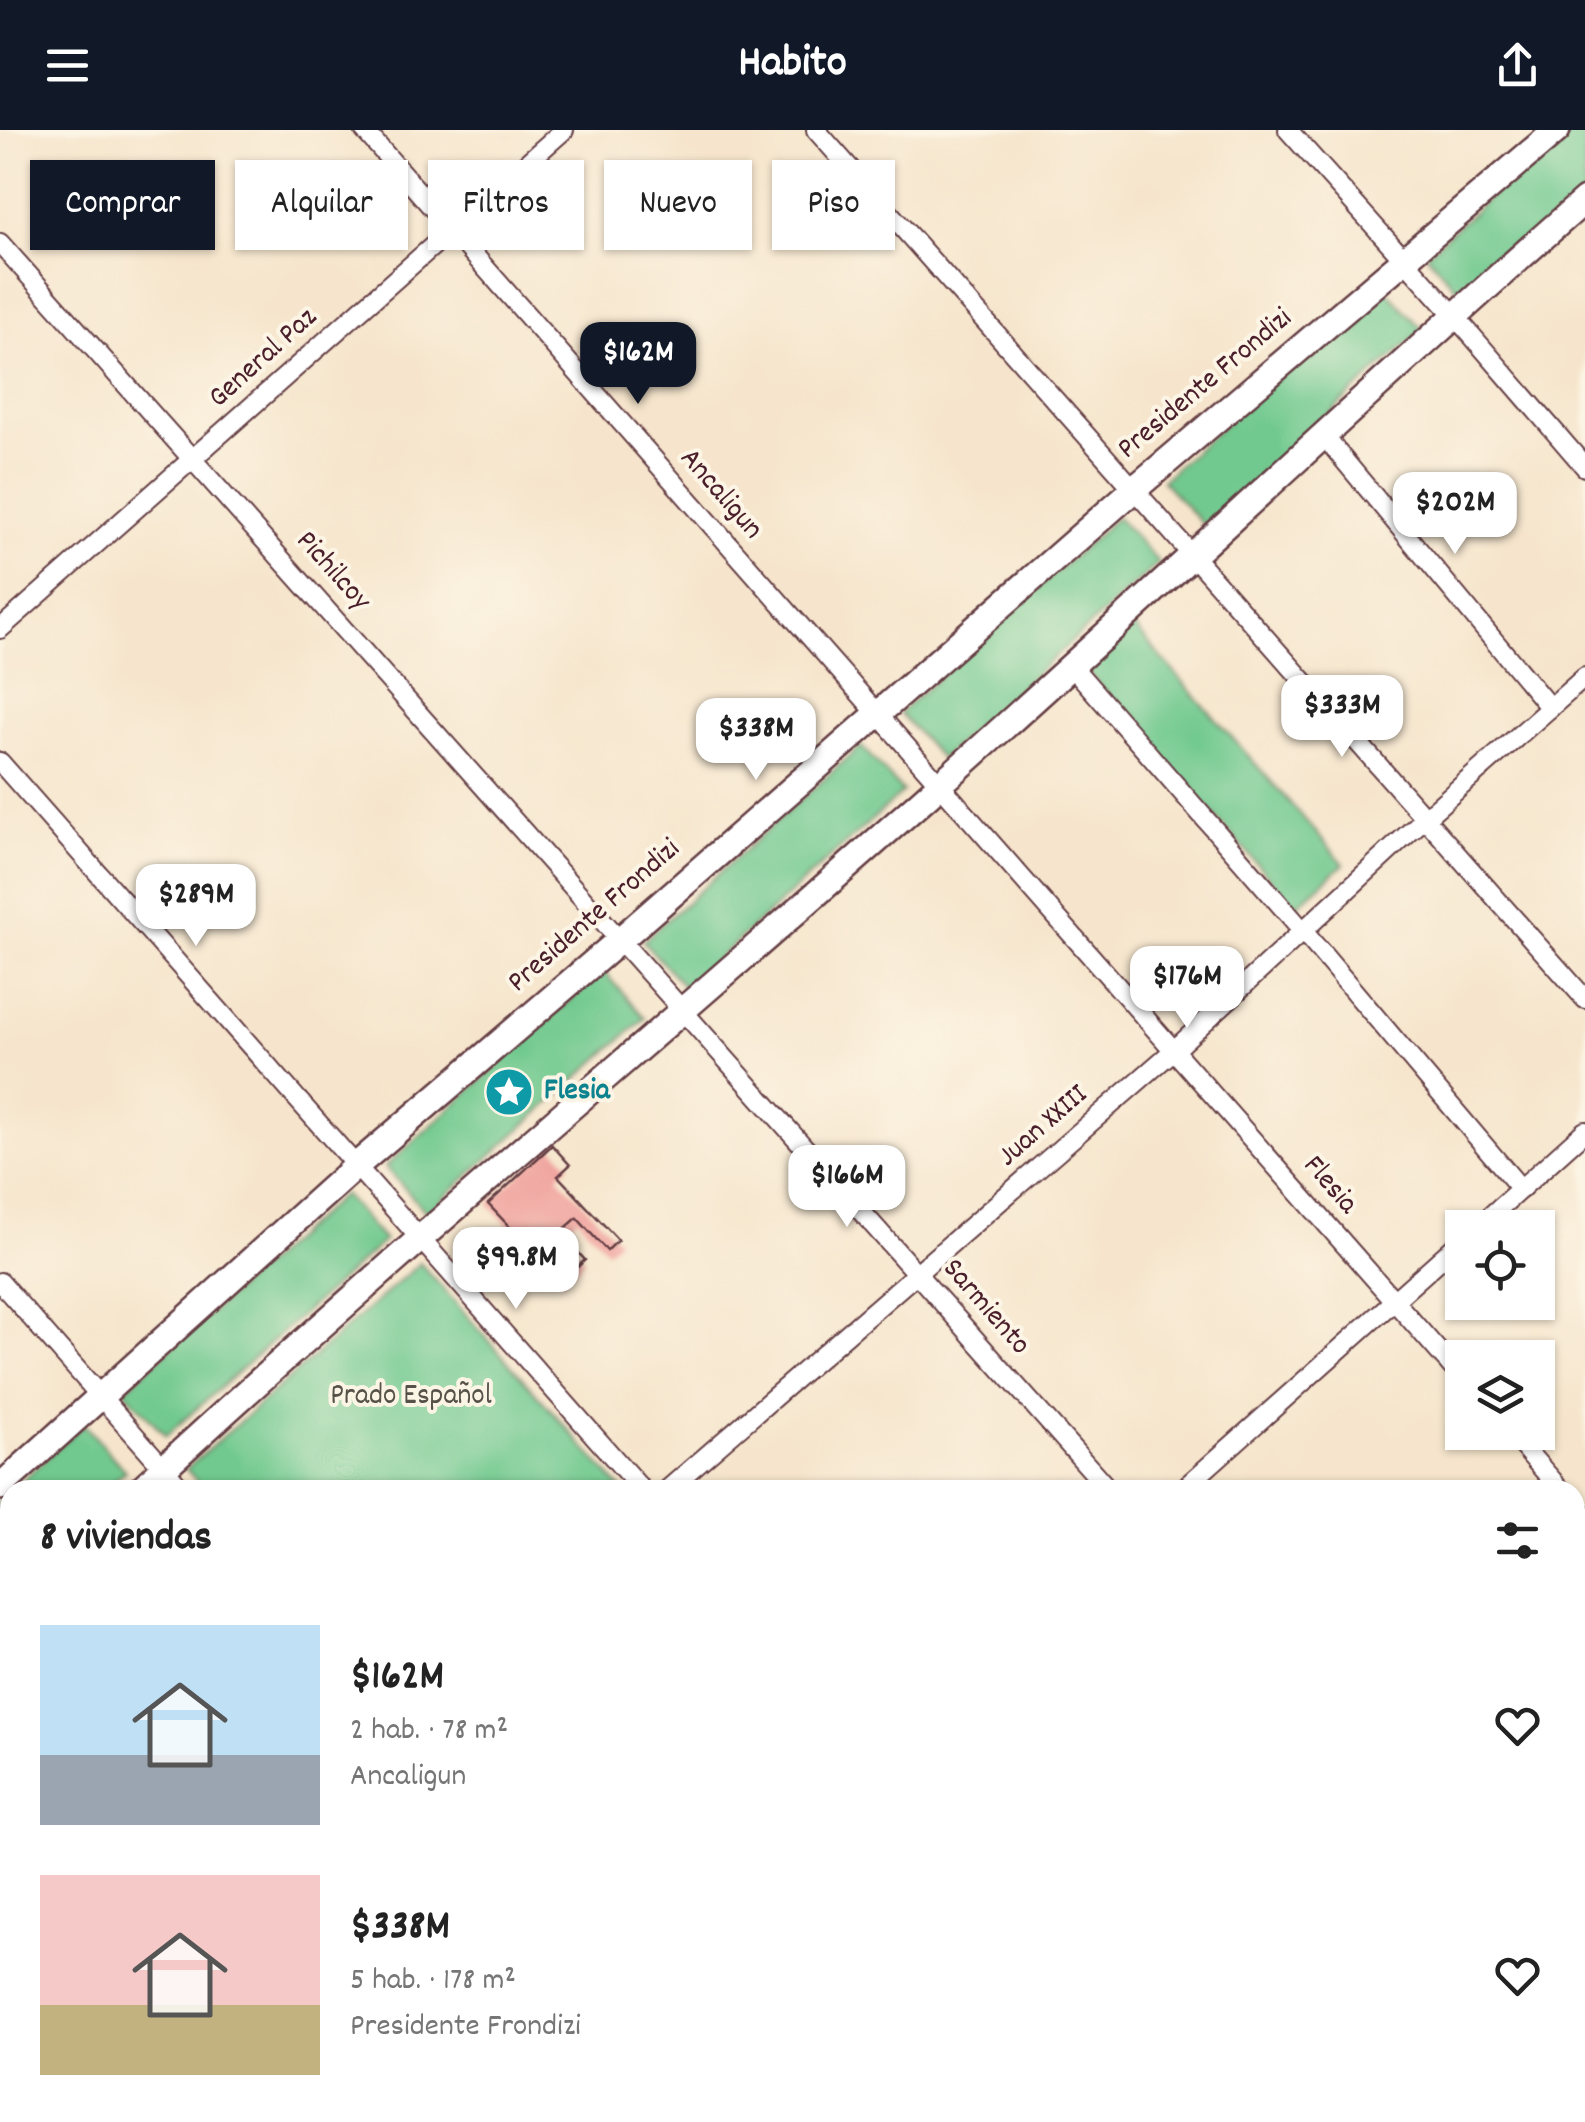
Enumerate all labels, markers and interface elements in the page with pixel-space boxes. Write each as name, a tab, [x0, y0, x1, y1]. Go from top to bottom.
text: Habito	[738, 33, 847, 97]
icon: menu	[40, 38, 95, 93]
icon: share	[1490, 38, 1545, 93]
chip: Comprar	[30, 160, 215, 250]
chip: Alquilar	[235, 160, 408, 250]
chip: Filtros	[428, 160, 584, 250]
chip: Nuevo	[604, 160, 752, 250]
chip: Piso	[772, 160, 895, 250]
street label: General Paz	[200, 298, 329, 420]
street label: Presidente Frondizi	[1109, 299, 1303, 471]
pin: $162M	[568, 322, 708, 407]
text: $162M	[602, 331, 674, 377]
street label: Ancaligun	[668, 440, 772, 550]
pin: $202M	[1385, 472, 1525, 557]
text: $202M	[1415, 481, 1495, 527]
street label: Pichilcoy	[284, 522, 380, 622]
pin: $333M	[1272, 675, 1412, 760]
text: $333M	[1303, 684, 1381, 730]
pin: $338M	[686, 698, 826, 783]
text: $338M	[718, 707, 794, 753]
street label: Presidente Frondizi	[499, 830, 691, 1004]
pin: $289M	[126, 864, 266, 949]
text: $289M	[158, 873, 234, 919]
pin: $176M	[1117, 946, 1257, 1031]
text: $176M	[1152, 955, 1222, 1001]
place icon: Flesia	[483, 1066, 535, 1118]
place label: Flesia	[544, 1071, 611, 1114]
street label: Juan XXIII	[989, 1075, 1099, 1179]
pin: $166M	[777, 1145, 917, 1230]
street label: Flesia	[1291, 1147, 1367, 1226]
text: $166M	[810, 1154, 884, 1200]
map controls	[1445, 1210, 1555, 1450]
button: locate	[1445, 1210, 1555, 1320]
pin: $99.8M	[435, 1227, 597, 1312]
text: $99.8M	[475, 1236, 557, 1282]
street label: Sarmiento	[931, 1250, 1039, 1366]
button: layers	[1445, 1340, 1555, 1450]
park label: Prado Español	[330, 1376, 492, 1419]
text: 8 viviendas	[40, 1510, 212, 1570]
icon: filters	[1490, 1513, 1545, 1568]
text: $162M	[350, 1649, 444, 1709]
icon: home	[120, 1665, 240, 1785]
icon: heart	[1490, 1698, 1545, 1753]
text: 2 hab. · 78 m²	[350, 1709, 508, 1755]
text: Ancaligun	[350, 1755, 466, 1801]
text: $338M	[350, 1899, 450, 1959]
icon: home	[120, 1915, 240, 2035]
icon: heart	[1490, 1948, 1545, 2003]
text: 5 hab. · 178 m²	[350, 1959, 516, 2005]
text: Presidente Frondizi	[350, 2005, 581, 2051]

